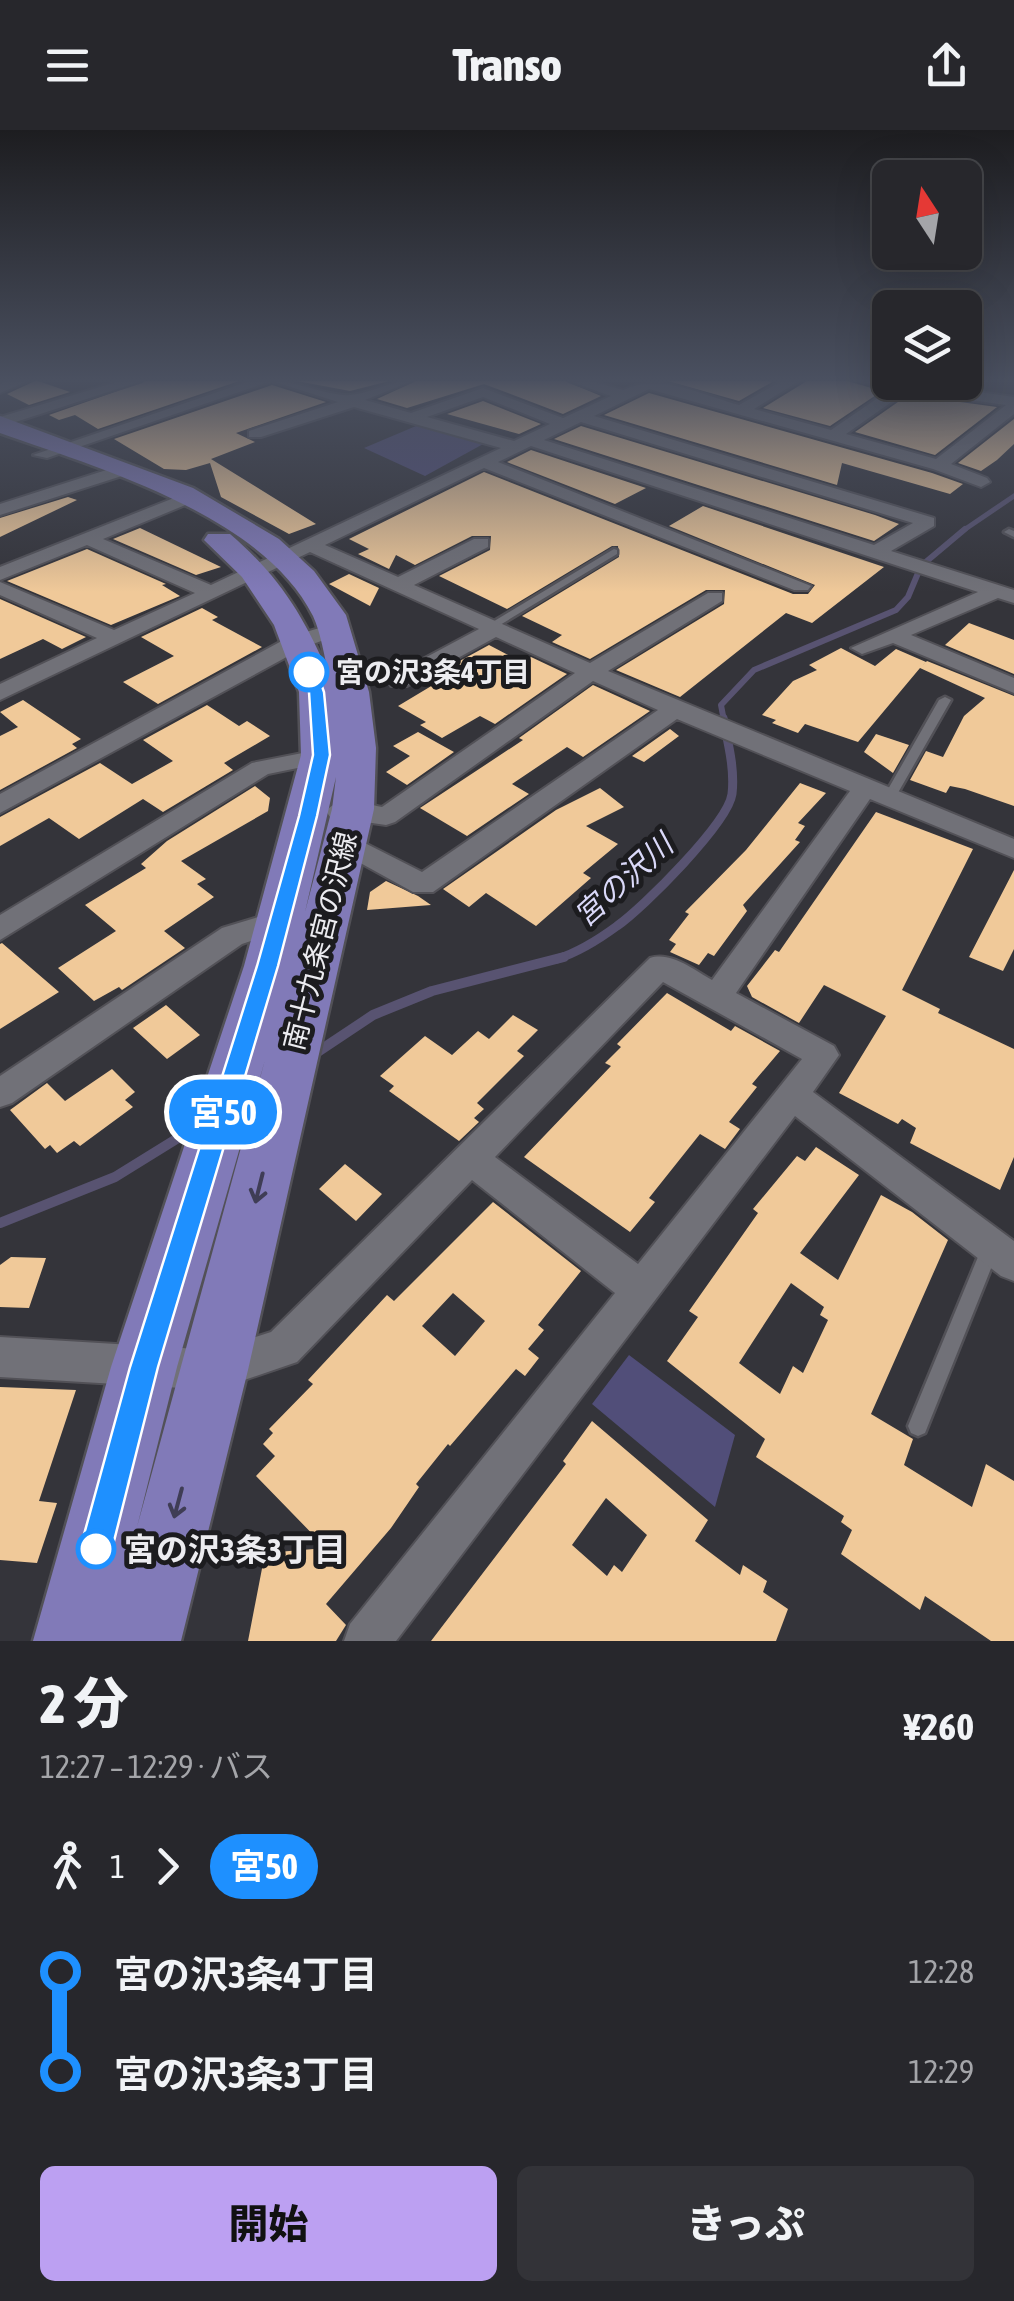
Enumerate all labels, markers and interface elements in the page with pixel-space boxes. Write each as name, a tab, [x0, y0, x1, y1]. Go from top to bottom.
icon: menu	[40, 38, 95, 93]
icon: share	[919, 38, 974, 93]
text: Transo	[452, 39, 562, 91]
north arrow	[872, 160, 982, 270]
map controls	[872, 160, 982, 400]
button: layers	[872, 290, 982, 400]
marker: 宮の沢3条4丁目	[290, 653, 328, 691]
place label: 宮の沢3条4丁目	[336, 656, 530, 688]
water label: 宮の沢川	[567, 825, 681, 933]
street label: 南十九条宮の沢線	[277, 828, 363, 1054]
line badge: 宮50	[166, 1080, 280, 1144]
text: 宮50	[189, 1092, 257, 1132]
one-way arrow	[249, 1171, 267, 1203]
one-way arrow	[168, 1486, 187, 1518]
marker: 宮の沢3条3丁目	[77, 1530, 115, 1568]
place label: 宮の沢3条3丁目	[124, 1531, 346, 1568]
text: 2 分	[40, 1672, 128, 1735]
text: ¥260	[904, 1705, 974, 1748]
text: 12:27 – 12:29 · バス	[40, 1748, 273, 1785]
icon: walk	[40, 1839, 95, 1894]
icon: forward	[140, 1839, 195, 1894]
text: 宮50	[230, 1846, 298, 1886]
text: 1	[110, 1848, 125, 1885]
text: 宮の沢3条4丁目	[114, 1953, 378, 1996]
text: 12:28	[908, 1953, 974, 1990]
text: 宮の沢3条3丁目	[114, 2053, 378, 2096]
text: 12:29	[908, 2053, 974, 2090]
button: 開始	[40, 2166, 497, 2281]
button: きっぷ	[517, 2166, 974, 2281]

